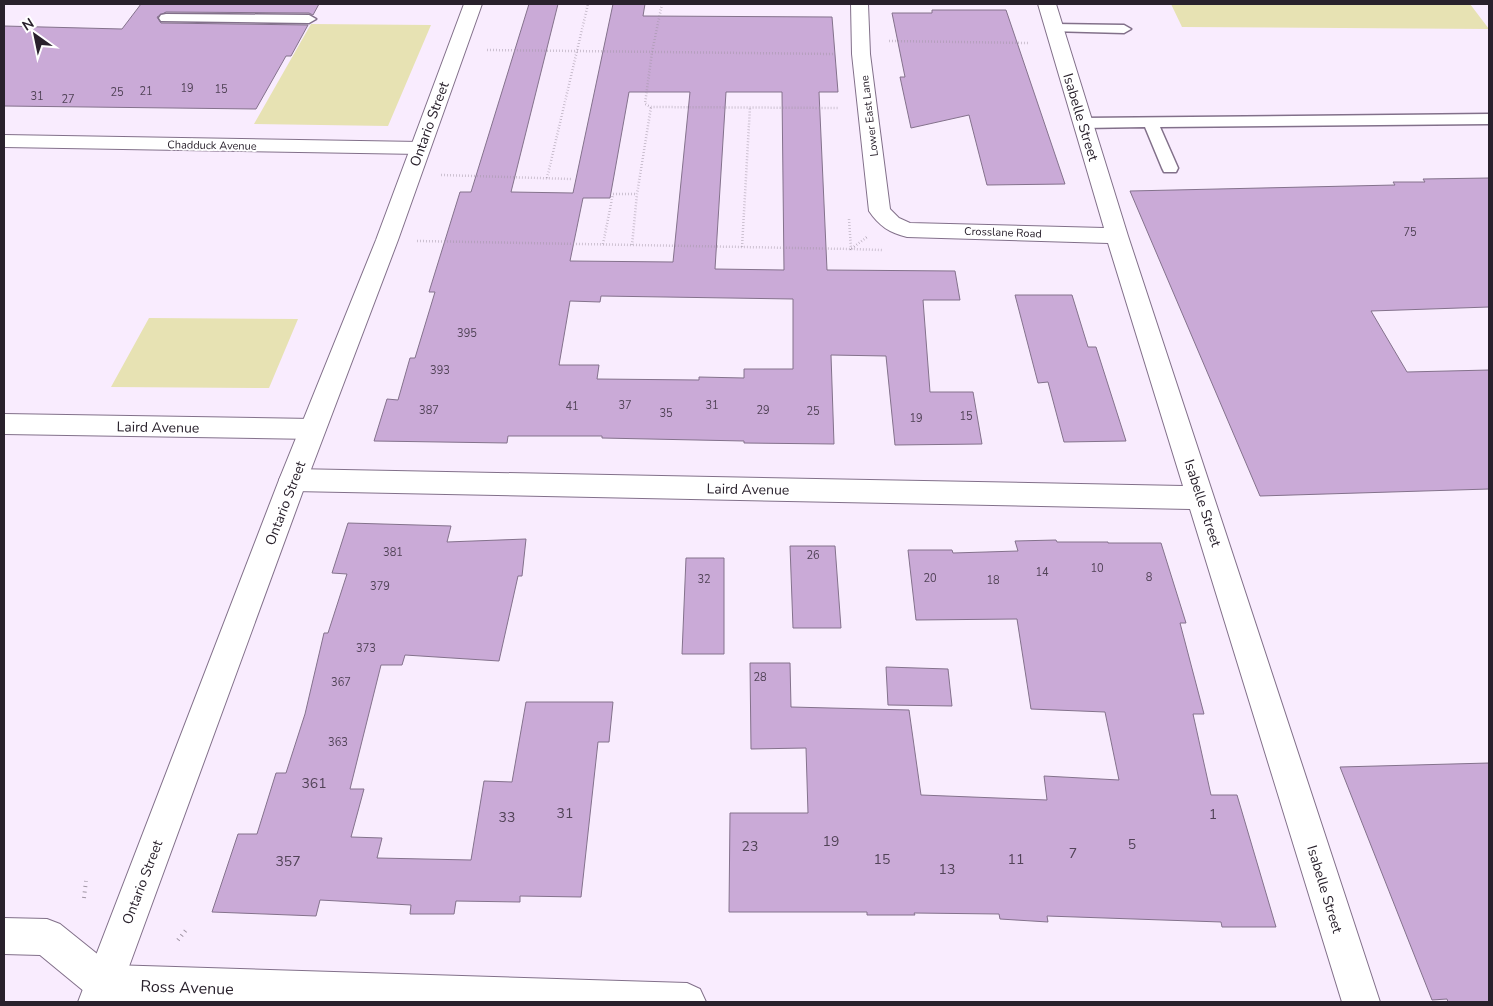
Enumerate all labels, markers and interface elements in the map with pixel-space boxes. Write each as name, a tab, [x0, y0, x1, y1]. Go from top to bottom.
north arrow	[10, 10, 60, 60]
text: N	[19, 14, 38, 35]
street label: Isabelle Street	[1058, 71, 1103, 163]
street label: Lower East Lane	[857, 74, 882, 157]
street label: Ontario Street	[405, 79, 454, 169]
house number: 19	[180, 81, 194, 96]
house number: 15	[214, 82, 228, 97]
house number: 21	[139, 84, 153, 99]
house number: 25	[110, 85, 124, 100]
house number: 31	[30, 89, 44, 104]
house number: 27	[61, 92, 75, 107]
street label: Chadduck Avenue	[167, 137, 257, 154]
street label: Crosslane Road	[964, 224, 1042, 241]
house number: 75	[1403, 225, 1417, 240]
house number: 395	[457, 326, 477, 341]
house number: 393	[430, 363, 450, 378]
house number: 37	[618, 398, 632, 413]
house number: 31	[705, 398, 719, 413]
house number: 41	[565, 399, 579, 414]
house number: 387	[419, 403, 439, 418]
house number: 29	[756, 403, 770, 418]
house number: 25	[806, 404, 820, 419]
house number: 35	[659, 406, 673, 421]
house number: 15	[959, 409, 973, 424]
house number: 19	[909, 411, 923, 426]
street label: Laird Avenue	[117, 417, 199, 438]
street label: Isabelle Street	[1179, 457, 1226, 549]
street label: Ontario Street	[261, 458, 310, 548]
street label: Laird Avenue	[707, 479, 789, 500]
house number: 381	[383, 545, 403, 560]
house number: 26	[806, 548, 820, 563]
house number: 10	[1090, 561, 1104, 576]
house number: 14	[1035, 565, 1049, 580]
house number: 8	[1146, 570, 1153, 585]
house number: 20	[923, 571, 937, 586]
house number: 32	[697, 572, 711, 587]
house number: 18	[986, 573, 1000, 588]
house number: 379	[370, 579, 390, 594]
house number: 373	[356, 641, 376, 656]
house number: 28	[753, 670, 767, 685]
house number: 367	[331, 675, 351, 690]
house number: 363	[328, 735, 348, 750]
house number: 361	[301, 774, 327, 793]
house number: 31	[557, 804, 573, 823]
house number: 1	[1209, 805, 1217, 824]
house number: 33	[499, 808, 515, 827]
house number: 19	[823, 832, 839, 851]
house number: 5	[1128, 835, 1136, 854]
street label: Ontario Street	[118, 837, 167, 927]
house number: 23	[742, 837, 758, 856]
street label: Isabelle Street	[1302, 843, 1347, 935]
house number: 7	[1069, 844, 1077, 863]
house number: 15	[874, 850, 890, 869]
house number: 11	[1008, 850, 1024, 869]
house number: 357	[275, 852, 301, 871]
house number: 13	[939, 860, 955, 879]
street label: Ross Avenue	[140, 975, 234, 1001]

